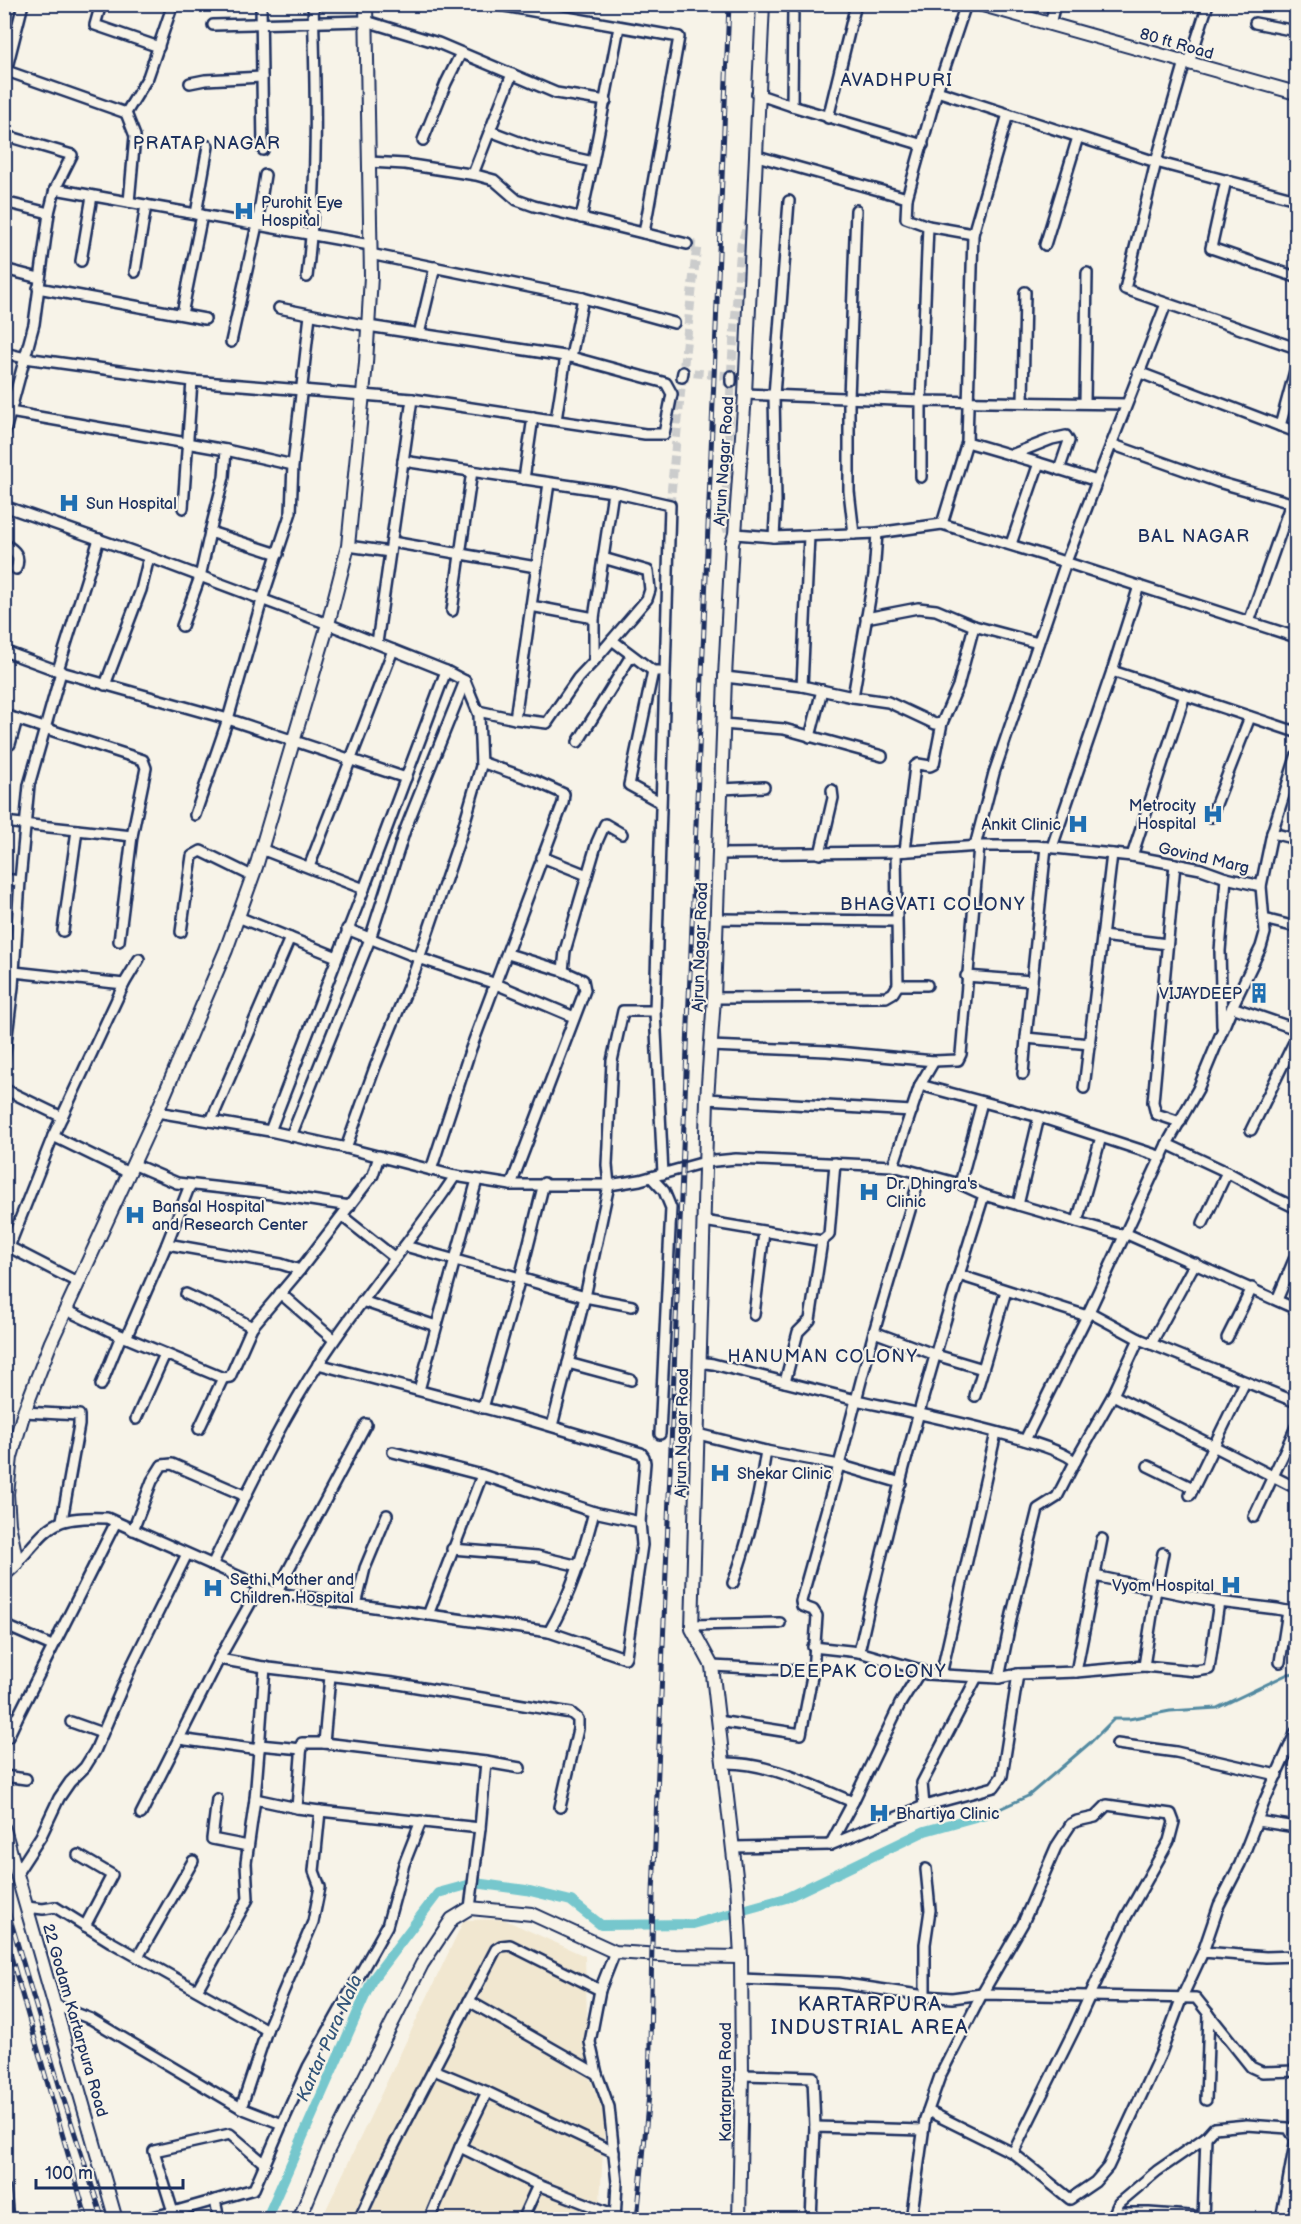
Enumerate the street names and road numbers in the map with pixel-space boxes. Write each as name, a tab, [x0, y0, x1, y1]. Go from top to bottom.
street label: 80 ft Road	[1137, 25, 1216, 64]
street label: Ajrun Nagar Road	[710, 396, 739, 527]
street label: Govind Marg	[1156, 839, 1251, 878]
street label: Ajrun Nagar Road	[689, 882, 712, 1012]
street label: Ajrun Nagar Road	[672, 1368, 693, 1498]
street label: 22 Godam Kartarpura Road	[38, 1922, 111, 2119]
street label: Kartarpura Road	[717, 2022, 736, 2142]

